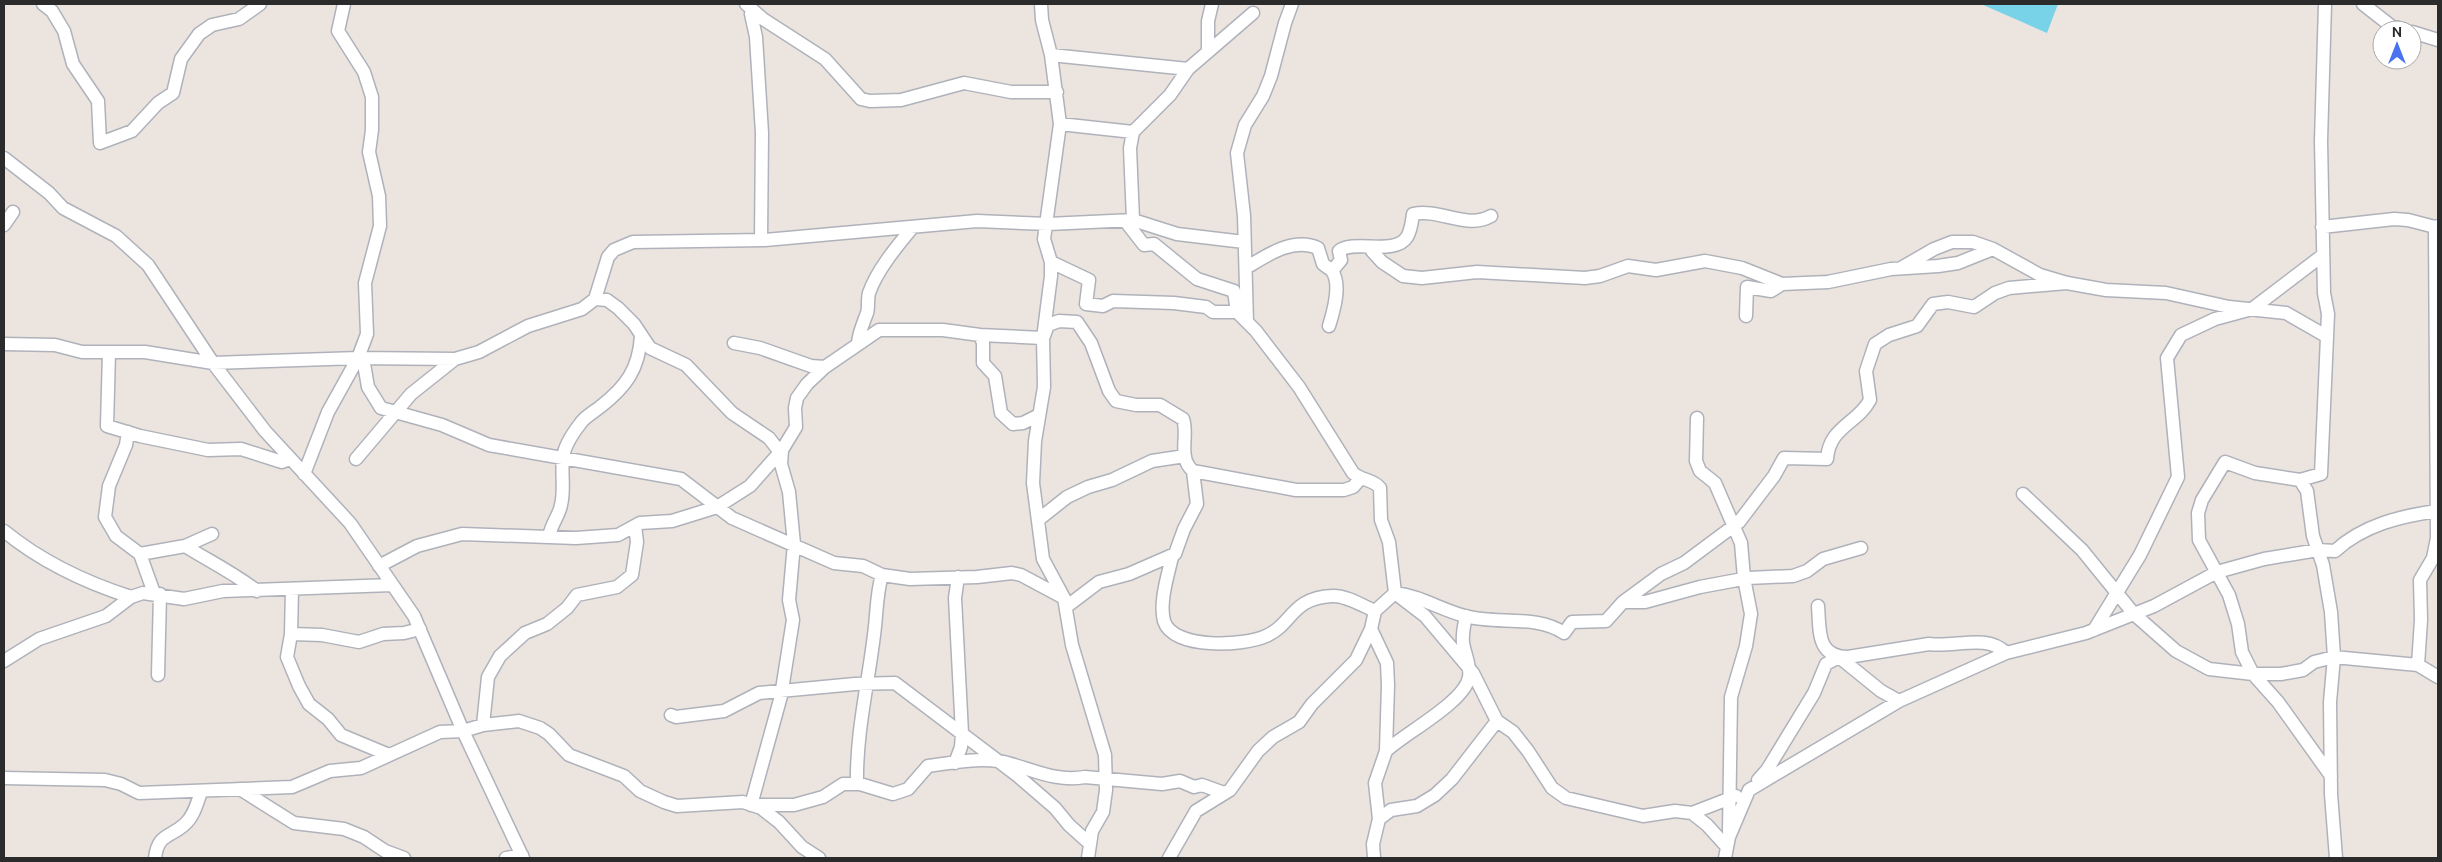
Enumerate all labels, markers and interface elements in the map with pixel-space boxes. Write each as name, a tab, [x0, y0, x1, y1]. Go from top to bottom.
north arrow	[2372, 20, 2422, 70]
text: N	[2392, 24, 2402, 40]

